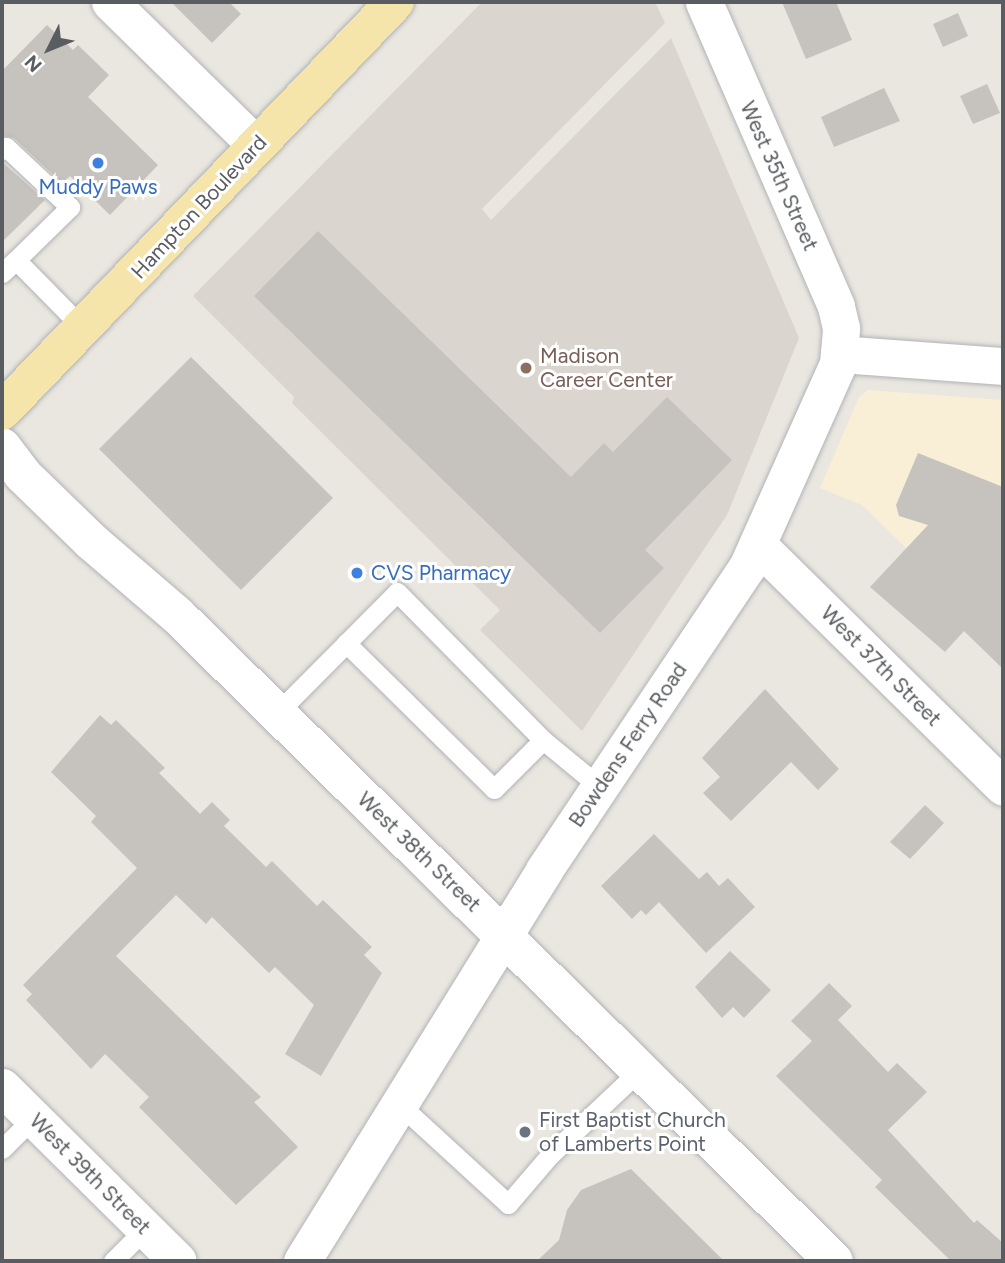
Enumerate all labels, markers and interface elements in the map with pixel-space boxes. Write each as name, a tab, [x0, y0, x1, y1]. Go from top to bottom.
north arrow	[14, 14, 84, 84]
text: N	[20, 50, 47, 77]
street label: West 35th Street	[735, 97, 823, 255]
street label: Hampton Boulevard	[126, 130, 272, 284]
marker: Muddy Paws	[90, 155, 106, 171]
place label: Muddy Paws	[38, 174, 158, 200]
place label: Madison Career Center	[540, 343, 673, 393]
marker: Madison Career Center	[518, 360, 534, 376]
place label: CVS Pharmacy	[371, 560, 511, 586]
marker: CVS Pharmacy	[349, 565, 365, 581]
street label: West 37th Street	[816, 601, 946, 731]
street label: Bowdens Ferry Road	[564, 658, 692, 832]
street label: West 38th Street	[352, 787, 486, 917]
place label: First Baptist Church of Lamberts Point	[539, 1107, 726, 1157]
street label: West 39th Street	[24, 1108, 156, 1240]
marker: First Baptist Church of Lamberts Point	[517, 1124, 533, 1140]

